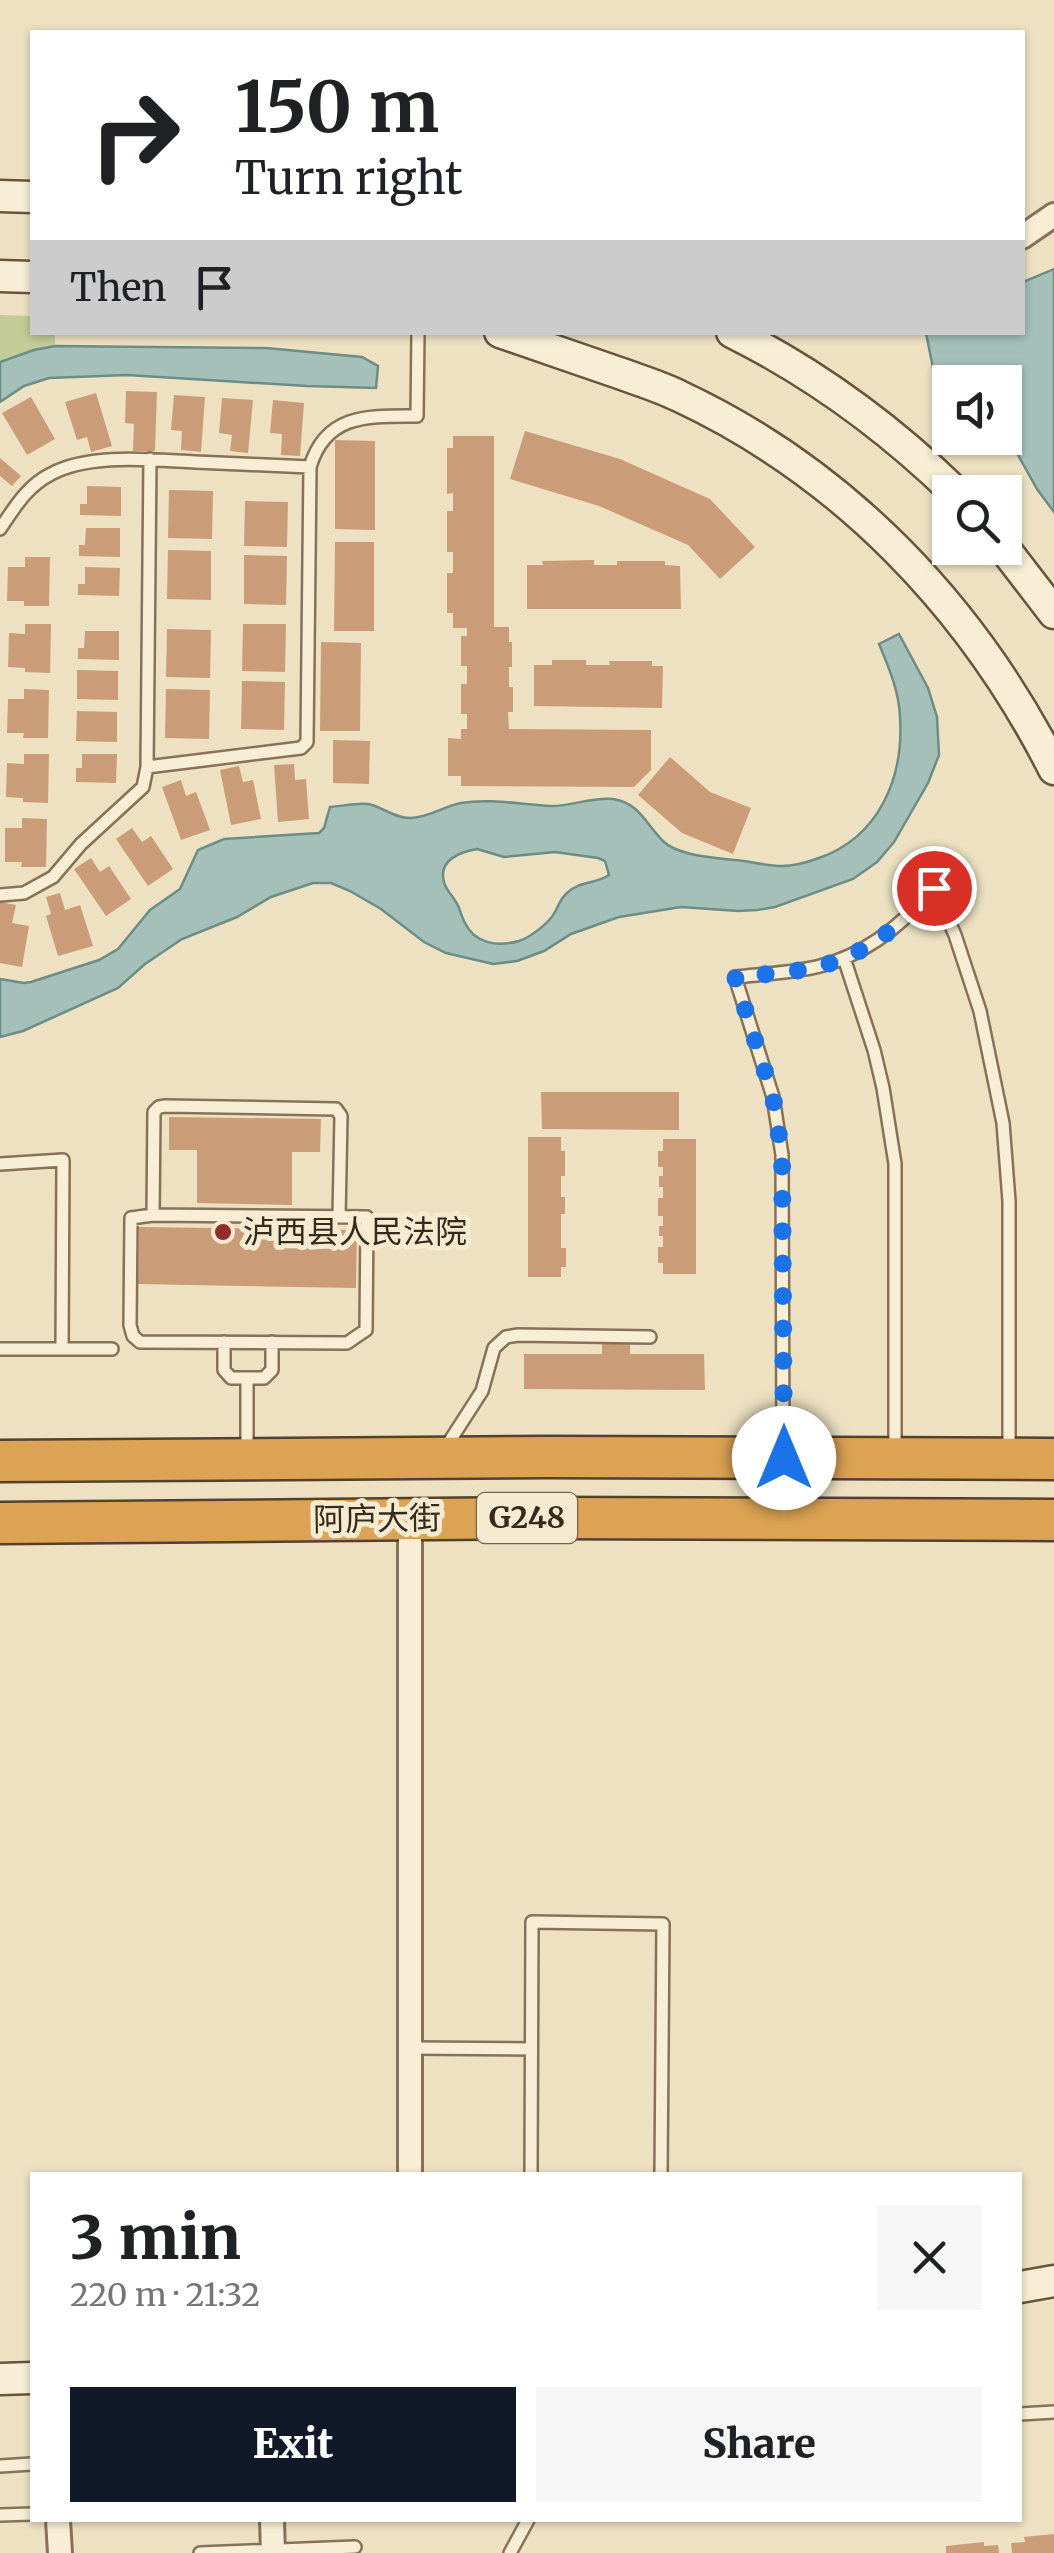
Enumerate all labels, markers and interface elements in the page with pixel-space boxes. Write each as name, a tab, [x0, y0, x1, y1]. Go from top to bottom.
text: 150 m	[235, 63, 439, 151]
icon: right	[70, 70, 200, 200]
text: Turn right	[235, 150, 463, 206]
icon: arrive	[187, 260, 242, 315]
text: Then	[70, 264, 167, 311]
map controls	[932, 365, 1022, 565]
button: sound	[932, 365, 1022, 455]
button: search	[932, 475, 1022, 565]
pin	[892, 846, 977, 931]
icon: arrive	[907, 861, 962, 916]
place label: 泸西县人民法院	[243, 1212, 467, 1252]
marker: 泸西县人民法院	[212, 1221, 234, 1243]
position arrow	[732, 1406, 836, 1510]
road number: G248	[477, 1493, 577, 1543]
street label: 阿庐大街	[313, 1498, 441, 1540]
text: 3 min	[70, 2200, 241, 2275]
button: close	[877, 2205, 982, 2310]
text: 220 m · 21:32	[70, 2275, 260, 2315]
button: Exit	[70, 2387, 516, 2502]
button: Share	[536, 2387, 982, 2502]

